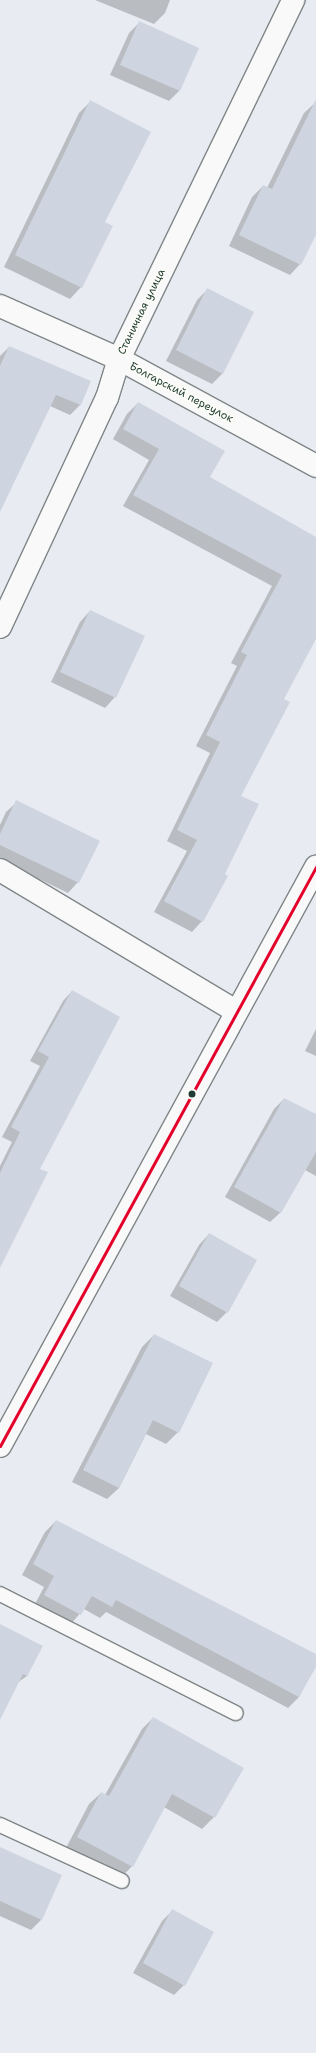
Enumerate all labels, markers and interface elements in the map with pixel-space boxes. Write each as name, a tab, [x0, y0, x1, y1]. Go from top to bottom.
street label: Станичная улица	[116, 267, 168, 357]
street label: Болгарский переулок	[127, 360, 235, 426]
unlabelled marker	[187, 1089, 197, 1099]

